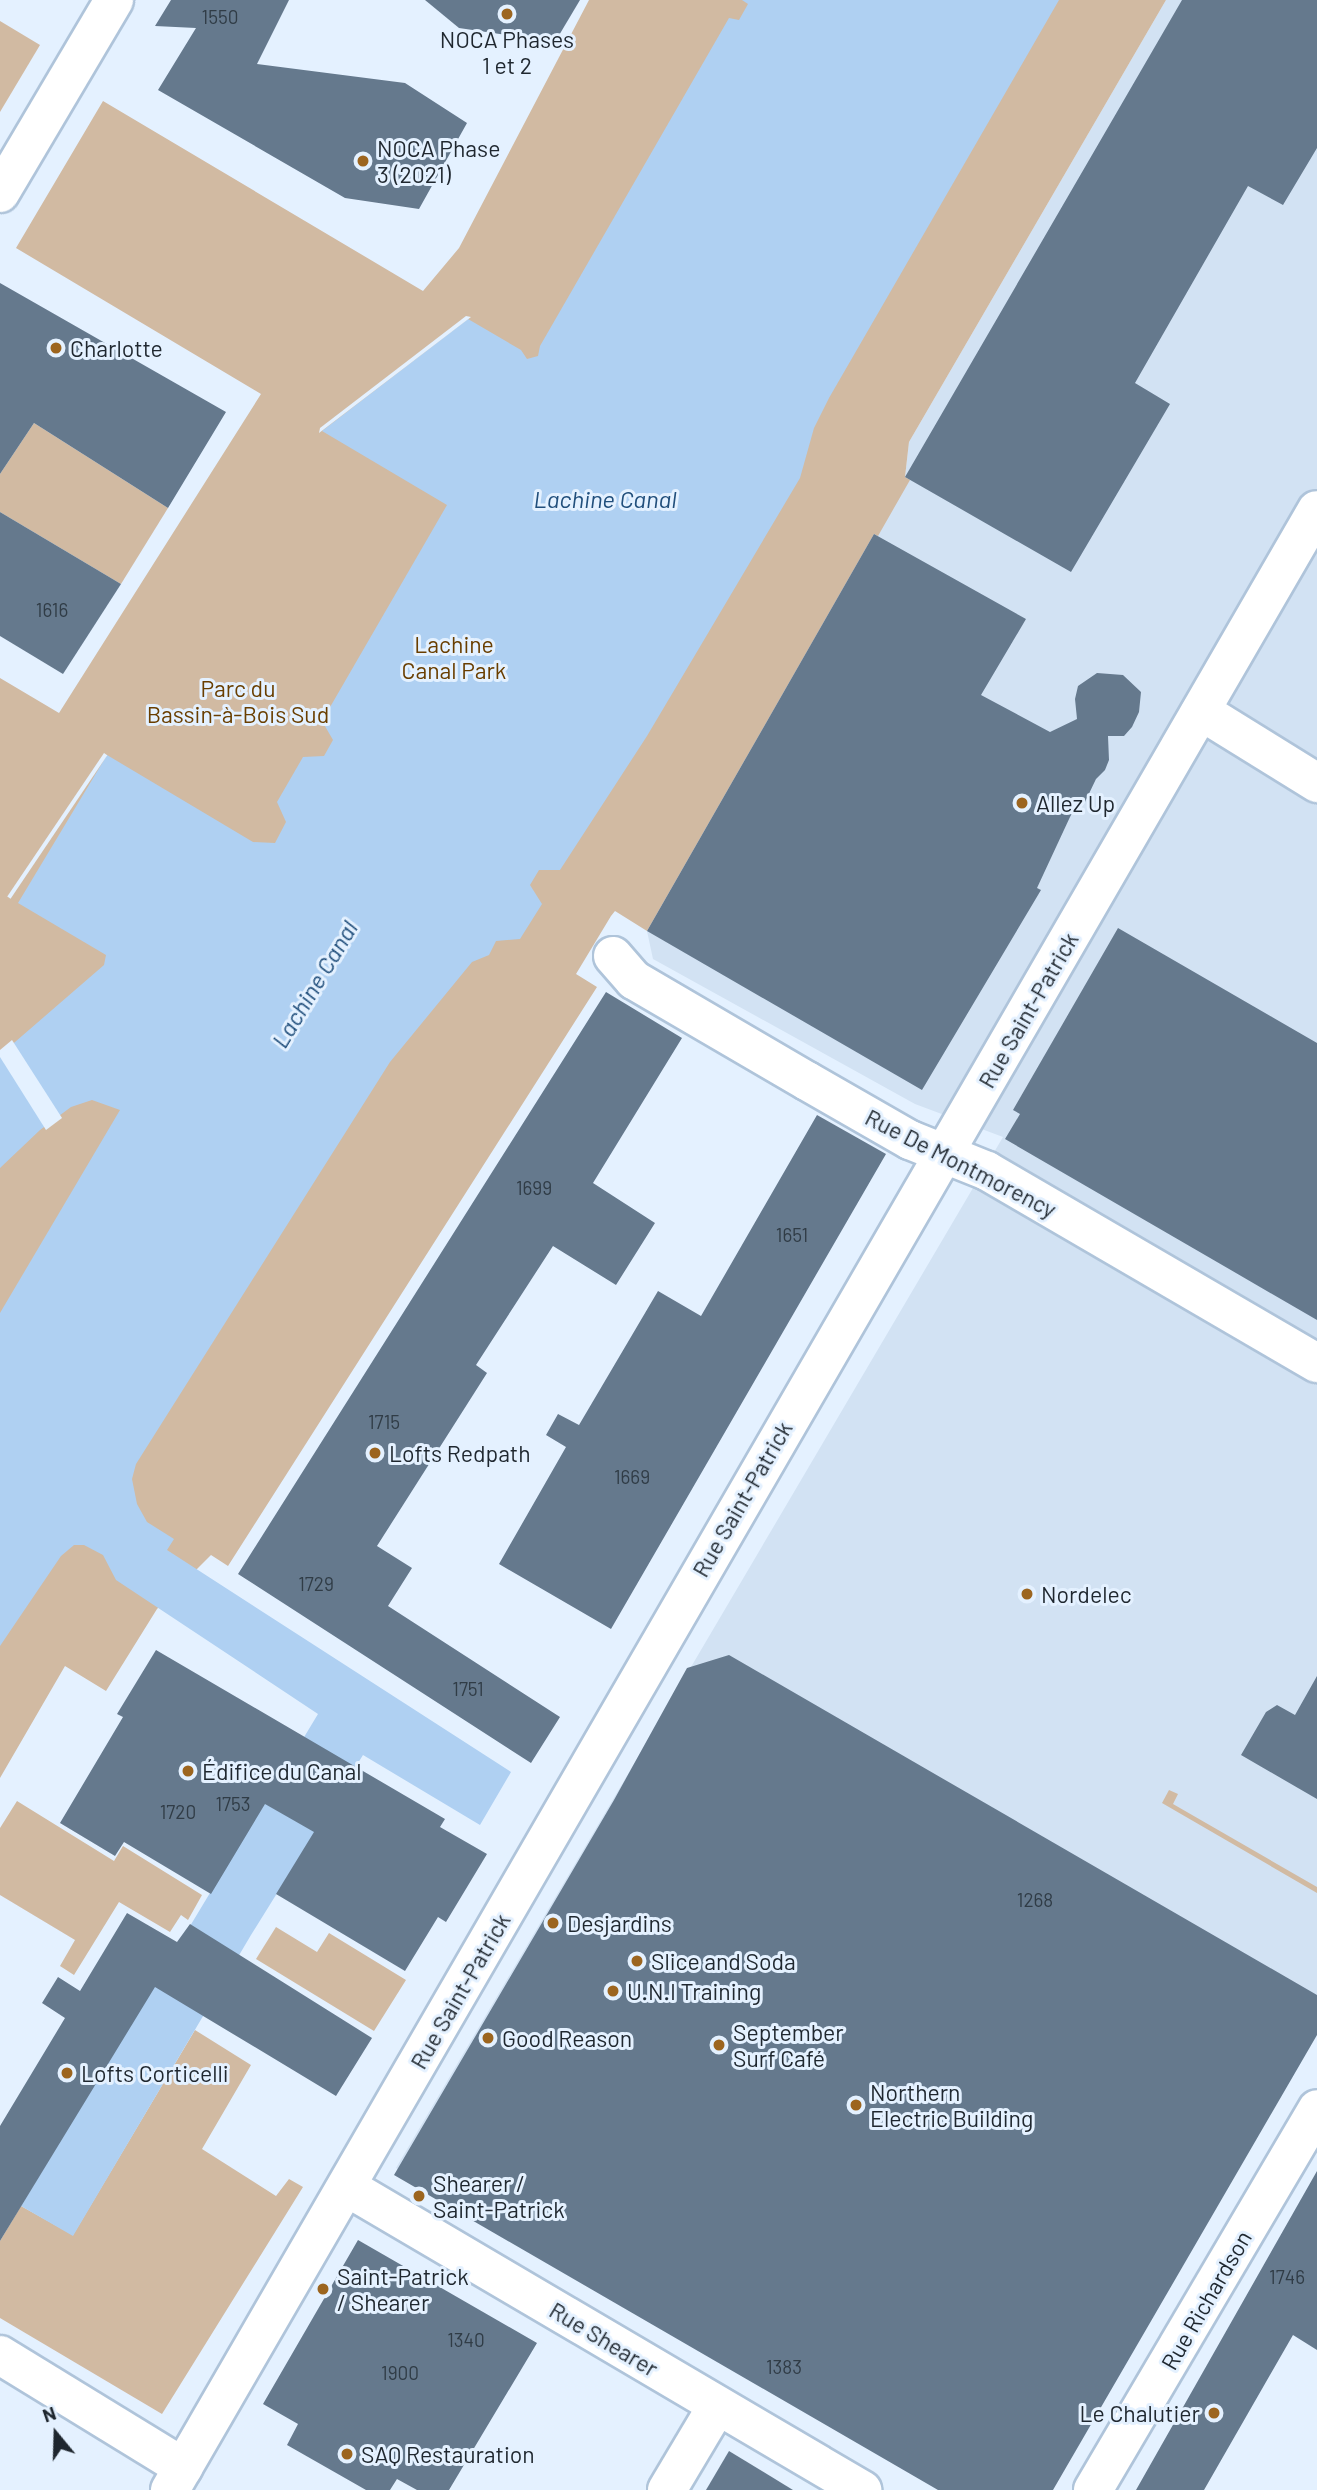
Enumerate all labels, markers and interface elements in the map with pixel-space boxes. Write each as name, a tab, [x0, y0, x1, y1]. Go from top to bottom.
house number: 1550	[202, 6, 238, 28]
marker: NOCA Phases 1 et 2	[499, 6, 515, 22]
place label: NOCA Phases 1 et 2	[440, 25, 574, 79]
place label: NOCA Phase 3 (2021)	[377, 134, 500, 188]
marker: NOCA Phase 3 (2021)	[355, 153, 371, 169]
place label: Charlotte	[70, 334, 163, 362]
marker: Charlotte	[48, 340, 64, 356]
water label: Lachine Canal	[533, 485, 677, 513]
house number: 1616	[36, 599, 68, 621]
park label: Lachine Canal Park	[402, 630, 506, 684]
park label: Parc du Bassin-à-Bois Sud	[147, 674, 329, 728]
place label: Allez Up	[1036, 789, 1115, 817]
marker: Allez Up	[1014, 795, 1030, 811]
water label: Lachine Canal	[265, 915, 363, 1053]
street label: Rue Saint-Patrick	[972, 927, 1084, 1093]
street label: Rue De Montmorency	[861, 1103, 1061, 1223]
house number: 1699	[516, 1177, 552, 1199]
house number: 1651	[776, 1224, 808, 1246]
house number: 1715	[368, 1411, 400, 1433]
street label: Rue Saint-Patrick	[686, 1416, 798, 1582]
place label: Lofts Redpath	[389, 1439, 531, 1467]
marker: Lofts Redpath	[367, 1445, 383, 1461]
house number: 1669	[614, 1466, 650, 1488]
house number: 1729	[298, 1573, 334, 1595]
place label: Nordelec	[1041, 1580, 1132, 1608]
marker: Nordelec	[1019, 1586, 1035, 1602]
house number: 1751	[452, 1678, 484, 1700]
place label: Édifice du Canal	[202, 1757, 362, 1785]
marker: Édifice du Canal	[180, 1763, 196, 1779]
house number: 1753	[215, 1793, 251, 1815]
house number: 1720	[160, 1801, 196, 1823]
house number: 1268	[1017, 1889, 1053, 1911]
street label: Rue Saint-Patrick	[404, 1908, 516, 2074]
place label: Desjardins	[567, 1909, 672, 1937]
marker: Desjardins	[545, 1915, 561, 1931]
place label: Slice and Soda	[651, 1947, 796, 1975]
marker: Slice and Soda	[629, 1953, 645, 1969]
place label: U.N.I Training	[627, 1977, 761, 2005]
marker: U.N.I Training	[605, 1983, 621, 1999]
place label: September Surf Café	[733, 2018, 844, 2072]
place label: Good Reason	[502, 2024, 632, 2052]
marker: Good Reason	[480, 2030, 496, 2046]
marker: September Surf Café	[711, 2037, 727, 2053]
place label: Lofts Corticelli	[81, 2059, 229, 2087]
marker: Lofts Corticelli	[59, 2065, 75, 2081]
place label: Northern Electric Building	[870, 2078, 1033, 2132]
marker: Northern Electric Building	[848, 2097, 864, 2113]
place label: Shearer / Saint-Patrick	[433, 2169, 565, 2223]
marker: Shearer / Saint-Patrick	[411, 2188, 427, 2204]
street label: Rue Richardson	[1155, 2225, 1257, 2375]
place label: Saint-Patrick / Shearer	[337, 2262, 469, 2316]
house number: 1746	[1269, 2266, 1305, 2288]
marker: Saint-Patrick / Shearer	[315, 2281, 331, 2297]
street label: Rue Shearer	[545, 2296, 663, 2382]
house number: 1340	[447, 2329, 485, 2351]
house number: 1383	[766, 2356, 802, 2378]
house number: 1900	[381, 2362, 419, 2384]
north arrow	[21, 2399, 91, 2469]
place label: Le Chalutier	[1079, 2399, 1200, 2427]
text: N	[39, 2401, 59, 2427]
marker: Le Chalutier	[1206, 2405, 1222, 2421]
place label: SAQ Restauration	[361, 2440, 535, 2468]
marker: SAQ Restauration	[339, 2446, 355, 2462]

